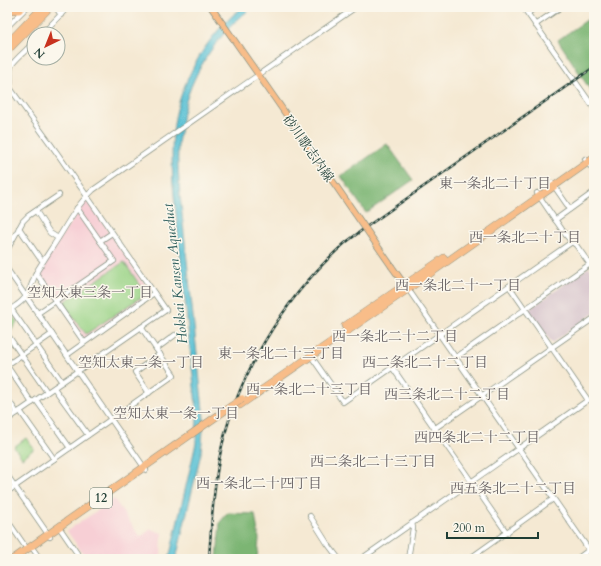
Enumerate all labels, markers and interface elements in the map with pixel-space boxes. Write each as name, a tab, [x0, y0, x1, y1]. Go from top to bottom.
north arrow	[26, 26, 66, 66]
text: N	[31, 44, 48, 62]
street label: 砂川歌志内線	[278, 111, 338, 186]
district label: 東一条北二十丁目	[439, 174, 551, 193]
water label: Hokkai Kansen Aqueduct	[159, 202, 192, 345]
district label: 西一条北二十丁目	[469, 228, 581, 247]
district label: 西一条北二十一丁目	[395, 276, 521, 295]
district label: 空知太東三条一丁目	[27, 283, 153, 302]
district label: 西一条北二十二丁目	[332, 327, 458, 346]
district label: 東一条北二十三丁目	[218, 344, 344, 363]
district label: 空知太東二条一丁目	[78, 353, 204, 372]
district label: 西二条北二十二丁目	[362, 353, 488, 372]
district label: 西一条北二十三丁目	[246, 380, 372, 399]
district label: 西三条北二十二丁目	[384, 385, 510, 404]
district label: 空知太東一条一丁目	[113, 404, 239, 423]
district label: 西四条北二十二丁目	[414, 428, 540, 447]
district label: 西二条北二十三丁目	[310, 452, 436, 471]
district label: 西一条北二十四丁目	[196, 474, 322, 493]
district label: 西五条北二十二丁目	[450, 479, 576, 498]
road number: 12	[90, 488, 112, 508]
scale bar	[447, 514, 538, 540]
text: 200 m	[453, 520, 486, 536]

